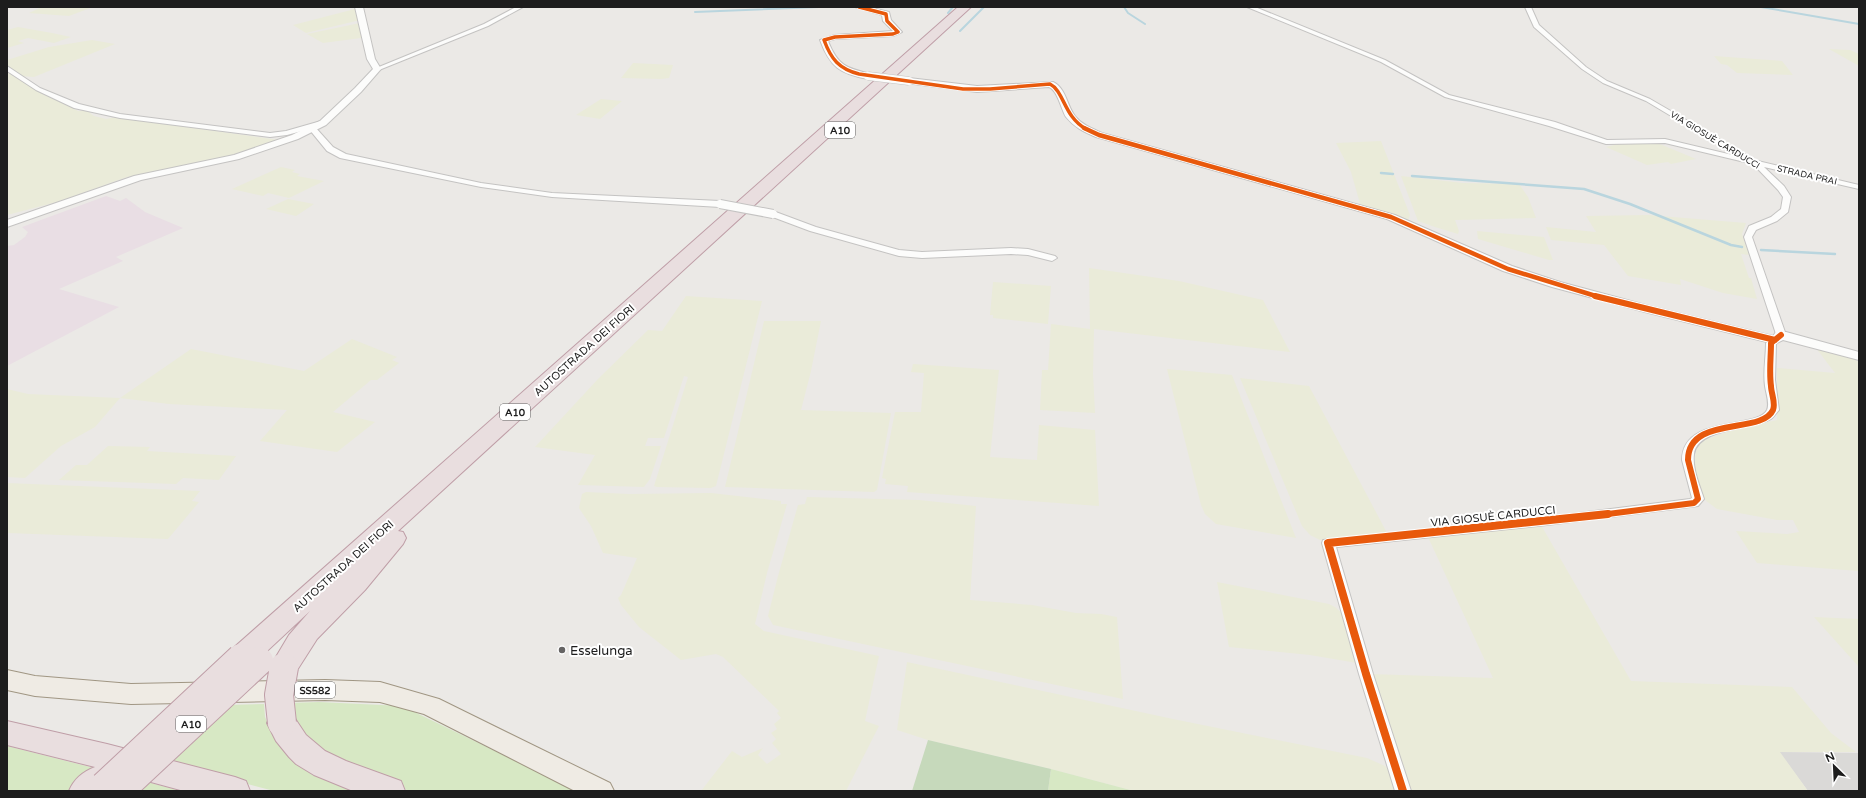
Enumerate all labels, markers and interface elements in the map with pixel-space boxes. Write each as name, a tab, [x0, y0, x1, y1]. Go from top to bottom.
street label: VIA GIOSUÈ CARDUCCI	[1668, 108, 1762, 172]
road number: A10	[825, 122, 855, 138]
street label: STRADA PRAI	[1776, 163, 1838, 188]
street label: AUTOSTRADA DEI FIORI	[531, 302, 637, 399]
road number: A10	[500, 404, 530, 420]
street label: VIA GIOSUÈ CARDUCCI	[1430, 502, 1556, 530]
street label: AUTOSTRADA DEI FIORI	[290, 518, 396, 615]
place label: Esselunga	[570, 643, 633, 659]
marker: Esselunga	[557, 645, 567, 655]
road number: SS582	[295, 682, 335, 698]
road number: A10	[176, 716, 206, 732]
north arrow	[1814, 746, 1854, 786]
text: N	[1823, 750, 1837, 765]

